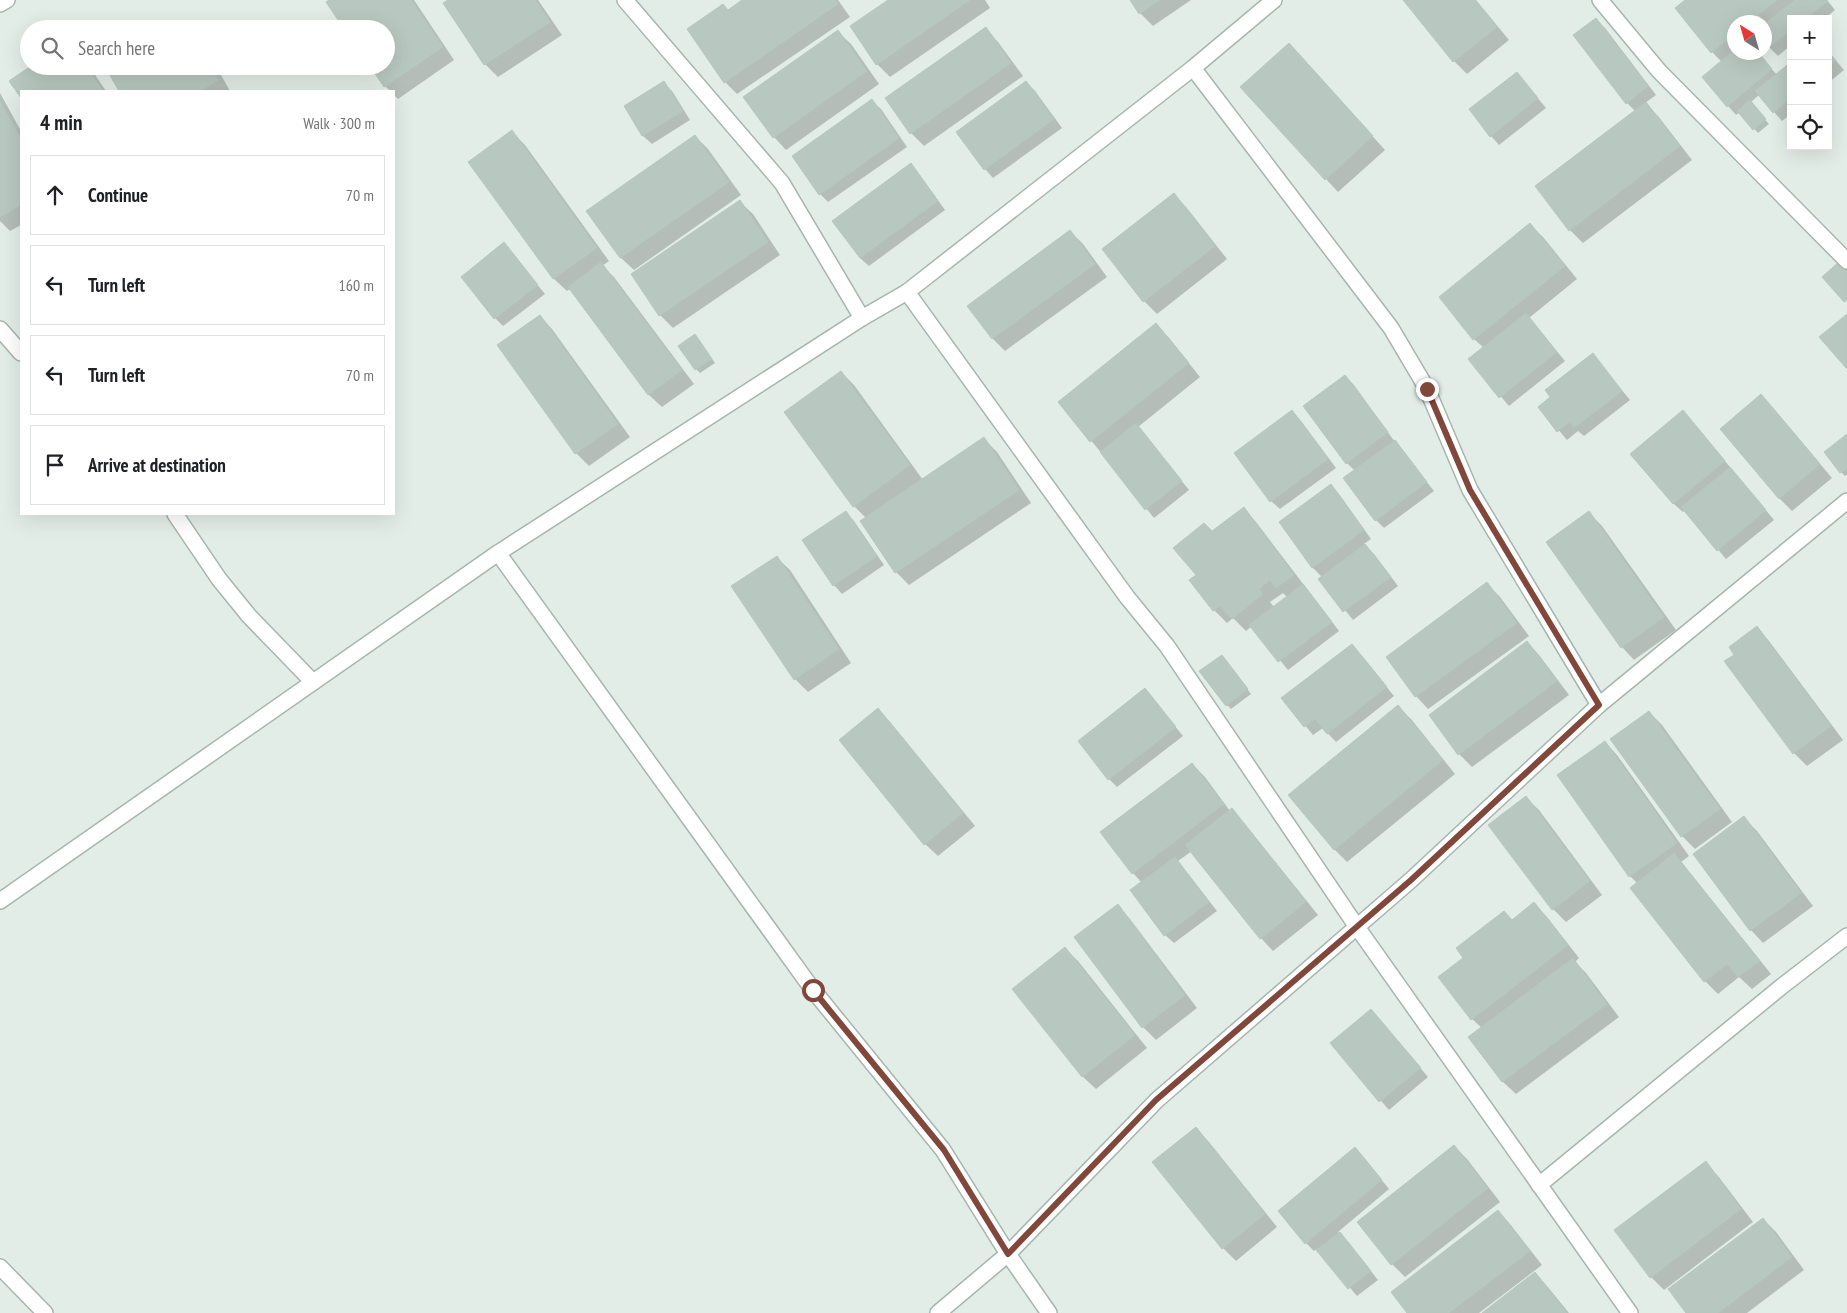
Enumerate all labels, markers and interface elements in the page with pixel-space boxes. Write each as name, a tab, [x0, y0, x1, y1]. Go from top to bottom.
north arrow	[1727, 15, 1772, 60]
map controls	[1787, 15, 1832, 150]
button: +	[1787, 15, 1832, 60]
search box	[20, 20, 395, 75]
icon: search	[38, 34, 66, 62]
text: Search here	[78, 36, 155, 60]
button: −	[1787, 60, 1832, 105]
button: locate	[1787, 105, 1832, 150]
text: 4 min	[40, 109, 82, 136]
text: Walk · 300 m	[303, 113, 375, 133]
icon: ahead	[41, 181, 69, 209]
text: Continue	[88, 183, 148, 207]
text: 70 m	[346, 185, 374, 205]
icon: left	[41, 271, 69, 299]
text: Turn left	[88, 273, 145, 297]
text: 160 m	[339, 275, 374, 295]
icon: left	[41, 361, 69, 389]
text: Turn left	[88, 363, 145, 387]
text: 70 m	[346, 365, 374, 385]
route end	[1416, 378, 1439, 401]
icon: arrive	[41, 451, 69, 479]
text: Arrive at destination	[88, 453, 226, 477]
route start	[802, 979, 825, 1002]

